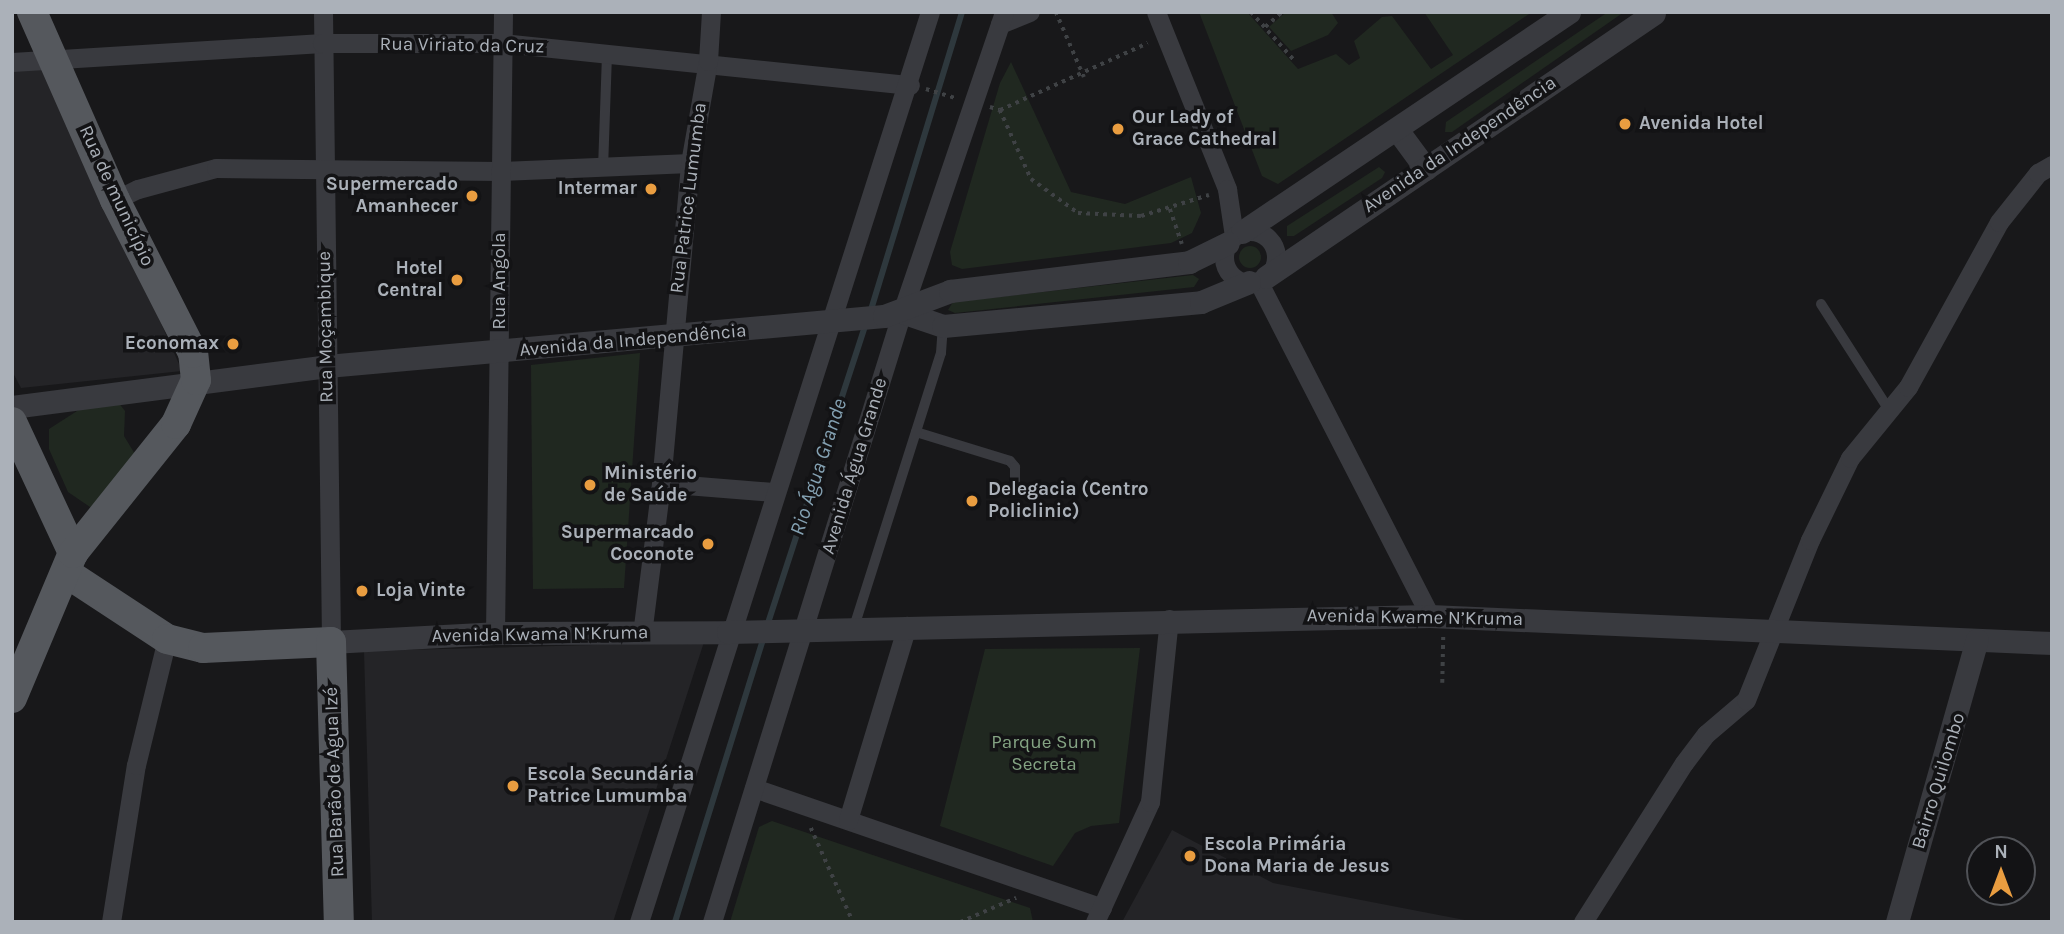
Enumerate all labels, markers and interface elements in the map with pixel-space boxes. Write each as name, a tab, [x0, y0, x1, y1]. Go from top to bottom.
street label: Rua Viriato da Cruz	[379, 33, 545, 59]
street label: Avenida da Independência	[1359, 72, 1561, 218]
street label: Rua Patrice Lumumba	[666, 101, 712, 295]
place label: Our Lady of Grace Cathedral	[1132, 107, 1277, 151]
place label: Avenida Hotel	[1639, 113, 1764, 135]
marker: Avenida Hotel	[1617, 116, 1633, 132]
marker: Our Lady of Grace Cathedral	[1110, 121, 1126, 137]
street label: Rua de município	[73, 122, 159, 270]
place label: Supermercado Amanhecer	[326, 174, 458, 218]
place label: Intermar	[558, 178, 637, 200]
marker: Intermar	[643, 181, 659, 197]
marker: Supermercado Amanhecer	[464, 188, 480, 204]
street label: Rua Angola	[489, 232, 511, 330]
street label: Rua Moçambique	[313, 251, 339, 403]
place label: Hotel Central	[377, 258, 443, 302]
marker: Hotel Central	[449, 272, 465, 288]
street label: Avenida da Independência	[518, 320, 748, 362]
place label: Economax	[125, 333, 219, 355]
marker: Economax	[225, 336, 241, 352]
street label: Avenida Água Grande	[817, 375, 893, 557]
water label: Rio Água Grande	[784, 395, 852, 539]
place label: Ministério de Saúde	[604, 463, 697, 507]
marker: Ministério de Saúde	[582, 477, 598, 493]
place label: Delegacia (Centro Policlinic)	[988, 479, 1149, 523]
marker: Delegacia (Centro Policlinic)	[962, 491, 982, 511]
place label: Supermarcado Coconote	[561, 522, 694, 566]
marker: Supermarcado Coconote	[700, 536, 716, 552]
place label: Loja Vinte	[376, 580, 466, 602]
marker: Loja Vinte	[354, 583, 370, 599]
street label: Avenida Kwame N’Kruma	[1307, 605, 1523, 631]
street label: Avenida Kwama N’Kruma	[431, 622, 649, 648]
street label: Rua Barão de Agua Izé	[320, 686, 350, 878]
street label: Bairro Quilombo	[1907, 710, 1971, 852]
park label: Parque Sum Secreta	[991, 732, 1097, 776]
place label: Escola Secundária Patrice Lumumba	[527, 764, 694, 808]
marker: Escola Secundária Patrice Lumumba	[505, 778, 521, 794]
place label: Escola Primária Dona Maria de Jesus	[1204, 834, 1390, 878]
north arrow	[1966, 836, 2036, 906]
text: N	[1994, 841, 2008, 863]
marker: Escola Primária Dona Maria de Jesus	[1182, 848, 1198, 864]

